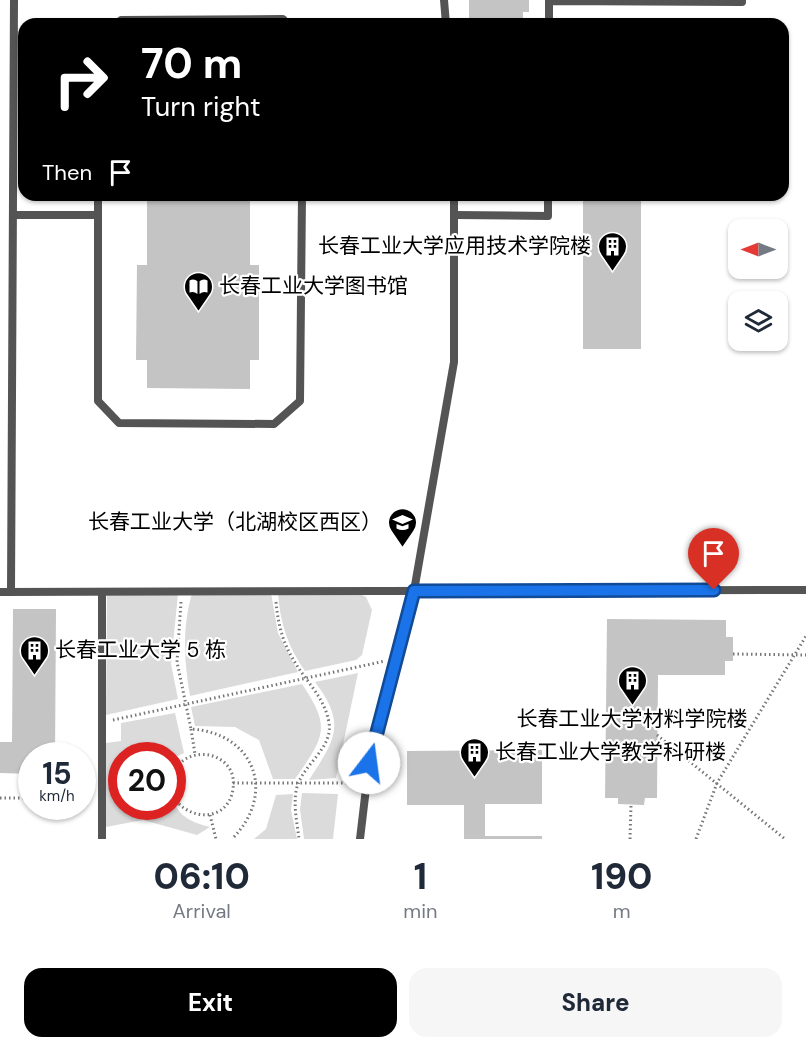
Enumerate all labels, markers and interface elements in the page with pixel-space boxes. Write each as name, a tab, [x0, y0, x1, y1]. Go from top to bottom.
text: 70 m	[141, 36, 242, 91]
icon: right	[42, 42, 120, 120]
text: Turn right	[141, 89, 261, 124]
icon: arrive	[104, 156, 137, 189]
text: Then	[42, 158, 92, 187]
north arrow	[728, 219, 788, 279]
map controls	[728, 219, 788, 351]
building icon: 长春工业大学应用技术学院楼	[596, 230, 628, 272]
place label: 长春工业大学应用技术学院楼	[318, 232, 591, 260]
library icon: 长春工业大学图书馆	[182, 270, 214, 312]
place label: 长春工业大学图书馆	[219, 272, 408, 300]
button: layers	[728, 291, 788, 351]
school or university icon: 长春工业大学（北湖校区西区）	[387, 506, 419, 548]
place label: 长春工业大学（北湖校区西区）	[88, 508, 382, 536]
pin	[688, 528, 739, 590]
icon: arrive	[697, 537, 730, 570]
building icon: 长春工业大学 5 栋	[18, 634, 50, 676]
place label: 长春工业大学 5 栋	[55, 636, 226, 664]
building icon: 长春工业大学材料学院楼	[616, 664, 648, 706]
place label: 长春工业大学材料学院楼	[517, 705, 748, 733]
position arrow	[337, 731, 401, 795]
building icon: 长春工业大学教学科研楼	[458, 736, 490, 778]
place label: 长春工业大学教学科研楼	[495, 738, 726, 766]
speed limit sign: 20	[108, 742, 186, 820]
text: 15	[42, 754, 72, 793]
text: km/h	[39, 786, 75, 806]
text: 06:10	[153, 853, 250, 900]
text: 1	[414, 853, 427, 900]
text: 190	[591, 853, 652, 900]
text: Arrival	[173, 898, 231, 924]
text: min	[403, 898, 437, 924]
text: m	[613, 898, 631, 924]
button: Exit	[24, 968, 397, 1037]
button: Share	[409, 968, 782, 1037]

